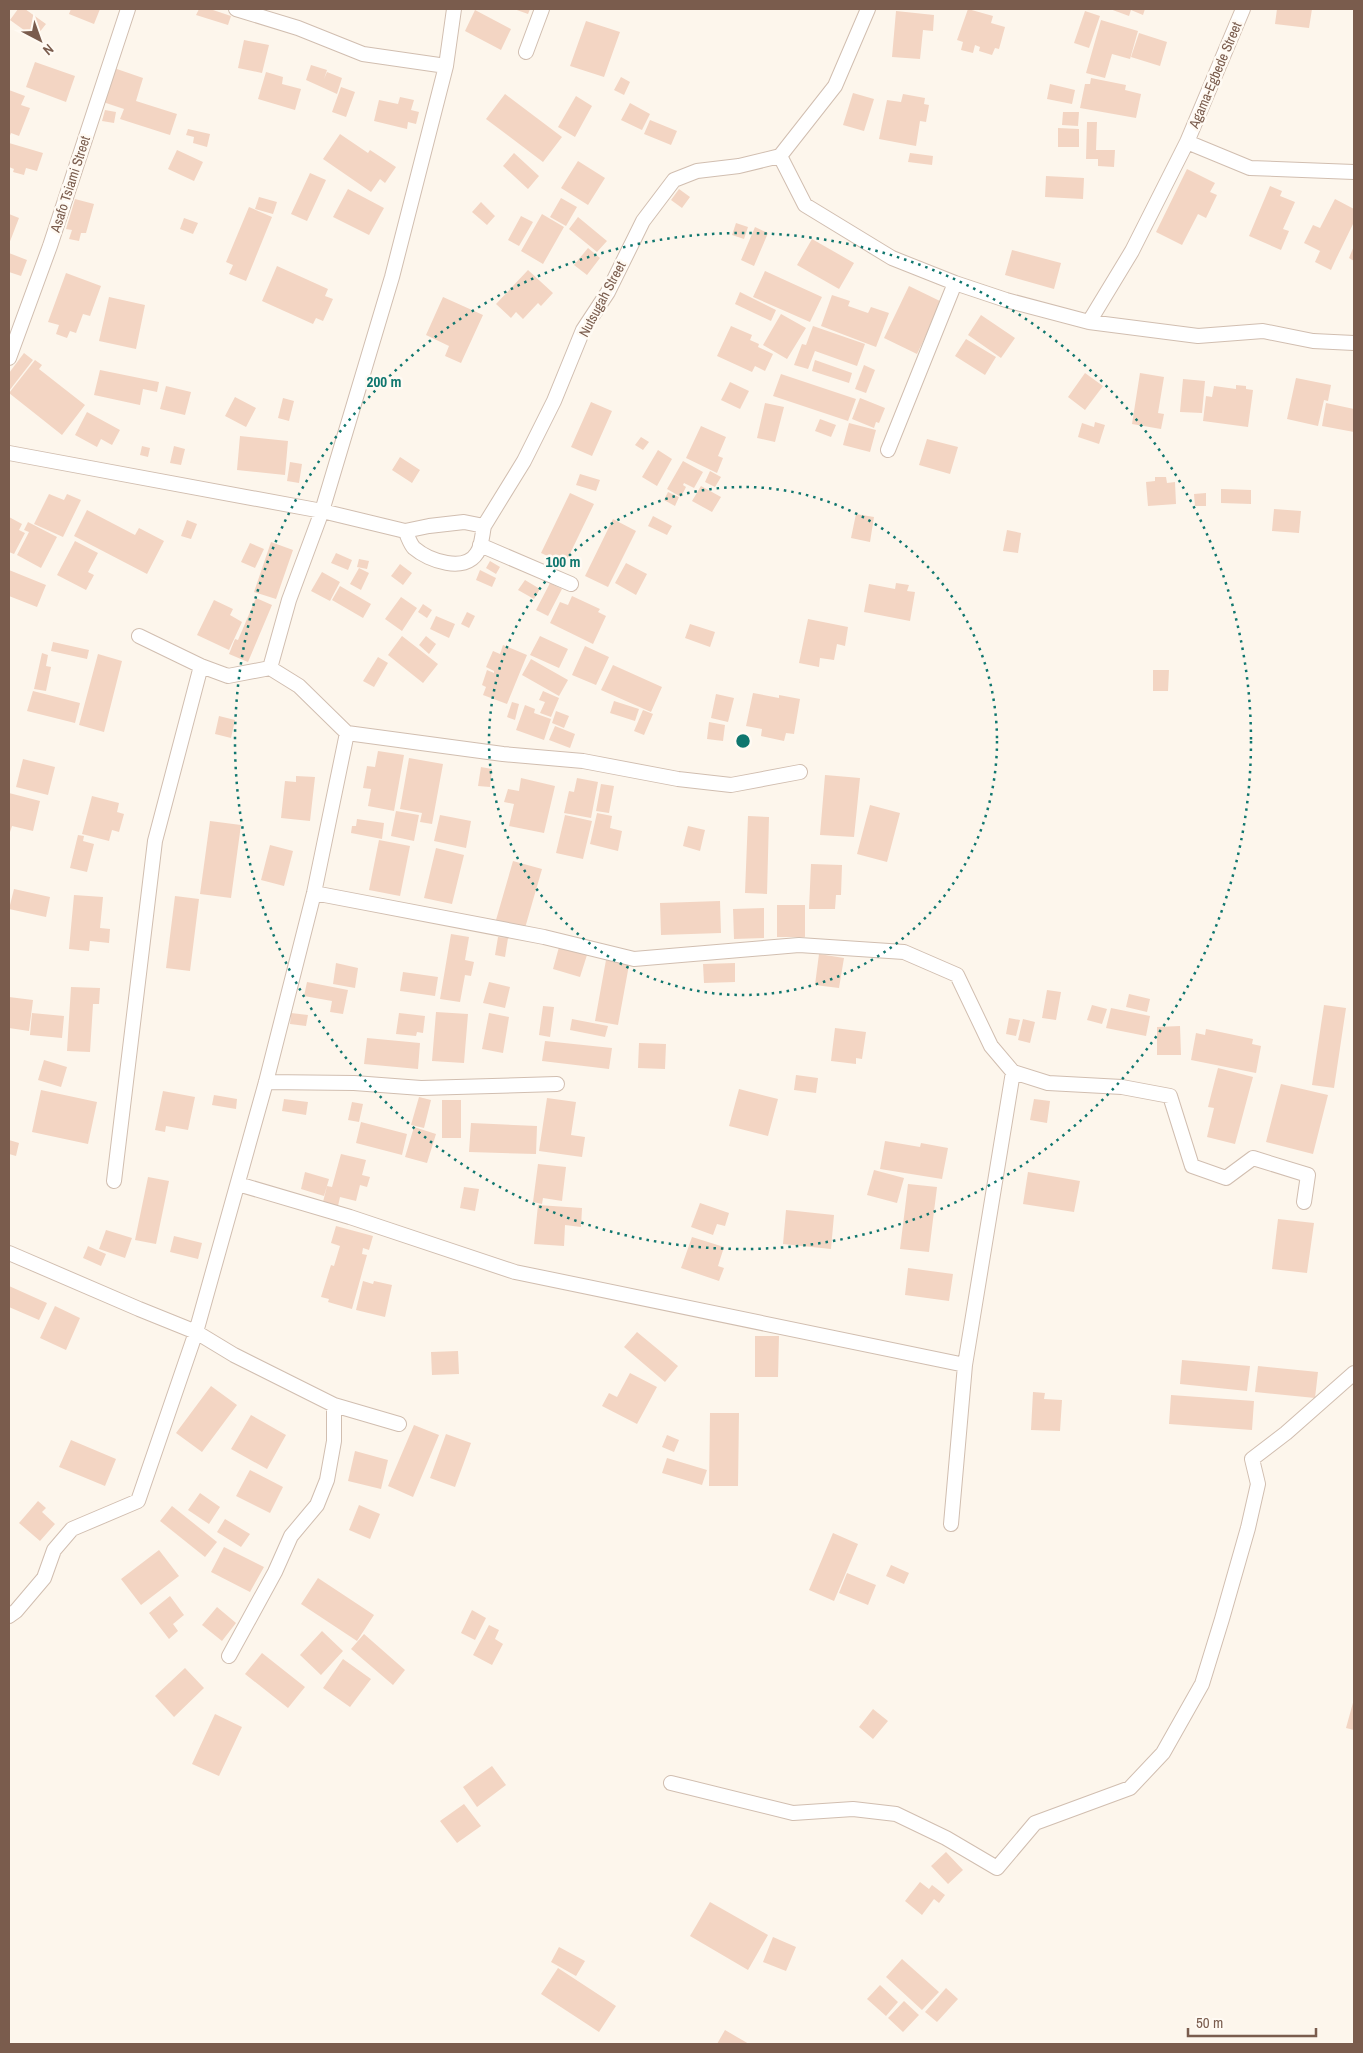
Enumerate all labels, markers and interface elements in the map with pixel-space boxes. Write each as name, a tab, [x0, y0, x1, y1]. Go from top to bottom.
north arrow	[15, 15, 65, 65]
street label: Agama-Egbede Street	[1184, 19, 1245, 132]
text: N	[39, 40, 58, 59]
street label: Asafo Tsiami Street	[46, 134, 94, 235]
street label: Nutsugah Street	[575, 258, 629, 340]
text: 200 m	[367, 371, 401, 392]
text: 100 m	[546, 551, 580, 572]
centre of rings	[734, 732, 752, 750]
scale bar	[1188, 2006, 1316, 2038]
text: 50 m	[1196, 2012, 1223, 2033]

